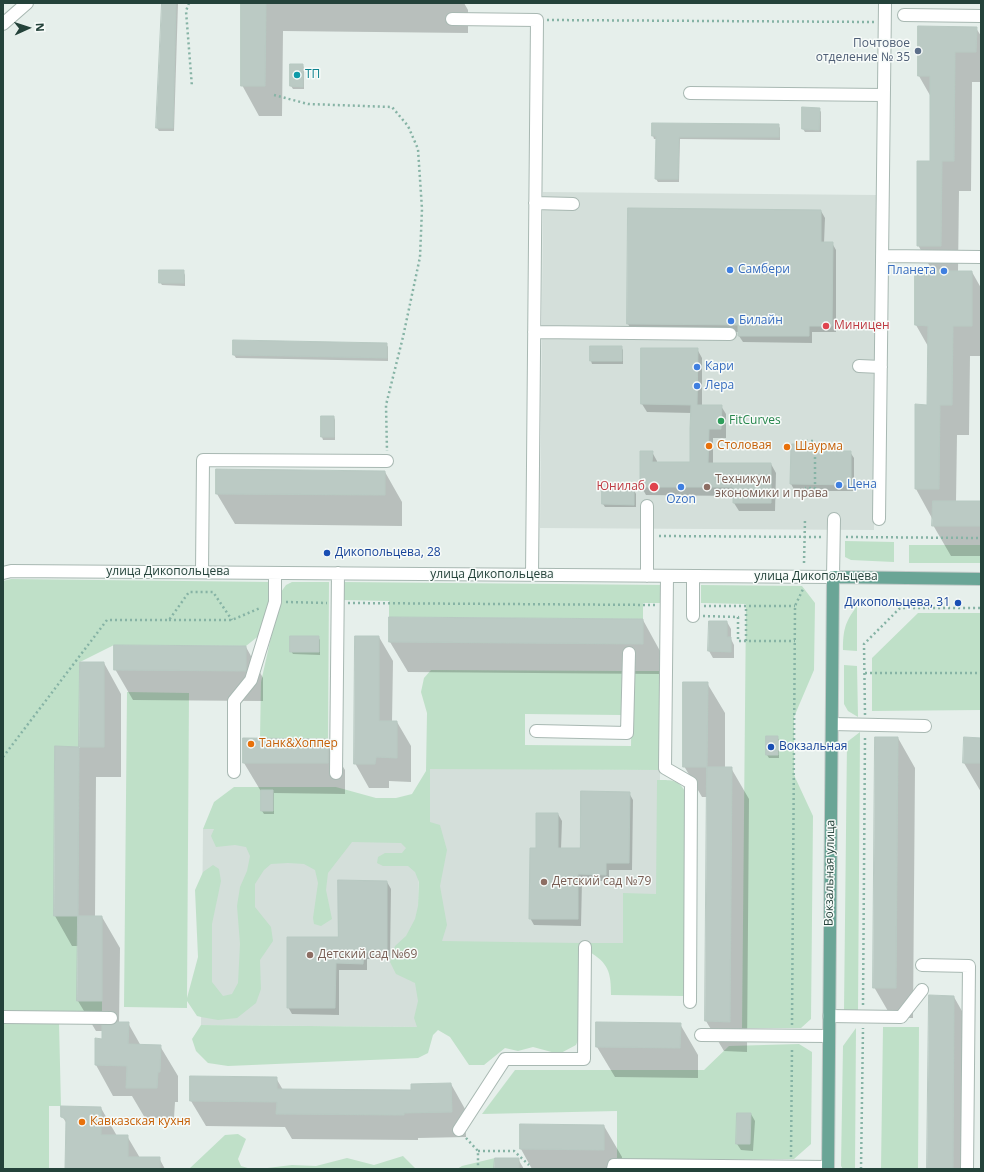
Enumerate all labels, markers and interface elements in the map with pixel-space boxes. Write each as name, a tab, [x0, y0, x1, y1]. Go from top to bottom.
north arrow	[8, 8, 48, 48]
text: N	[33, 22, 48, 32]
place label: Почтовое отделение № 35	[816, 37, 910, 65]
marker: Почтовое отделение № 35	[913, 46, 923, 56]
place label: ТП	[305, 68, 320, 82]
marker: ТП	[292, 70, 302, 80]
place label: Самбери	[738, 263, 790, 277]
place label: Планета	[887, 264, 936, 278]
marker: Самбери	[725, 265, 735, 275]
marker: Планета	[939, 266, 949, 276]
place label: Билайн	[739, 314, 783, 328]
marker: Билайн	[726, 316, 736, 326]
place label: Миницен	[834, 319, 889, 333]
marker: Миницен	[821, 321, 831, 331]
place label: Кари	[705, 360, 734, 374]
marker: Кари	[692, 362, 702, 372]
place label: Лера	[705, 379, 734, 393]
marker: Лера	[692, 381, 702, 391]
place label: FitCurves	[729, 414, 781, 428]
marker: FitCurves	[716, 416, 726, 426]
place label: Столовая	[717, 439, 772, 453]
place label: Шаурма	[795, 440, 843, 454]
marker: Столовая	[704, 441, 714, 451]
marker: Шаурма	[782, 442, 792, 452]
place label: Техникум экономики и права	[715, 473, 828, 501]
place label: Цена	[847, 478, 877, 492]
place label: Юнилаб	[597, 480, 645, 494]
marker: Цена	[834, 480, 844, 490]
marker: Юнилаб	[648, 481, 660, 493]
marker: Ozon	[676, 482, 686, 492]
marker: Техникум экономики и права	[702, 482, 712, 492]
place label: Ozon	[666, 493, 696, 507]
place label: Дикопольцева, 28	[335, 546, 441, 560]
marker: Дикопольцева, 28	[322, 548, 332, 558]
street label: улица Дикопольцева	[106, 565, 230, 579]
street label: улица Дикопольцева	[430, 568, 554, 582]
street label: улица Дикопольцева	[754, 570, 878, 584]
place label: Дикопольцева, 31	[844, 596, 950, 610]
marker: Дикопольцева, 31	[953, 598, 963, 608]
place label: Танк&Хоппер	[259, 737, 338, 751]
marker: Танк&Хоппер	[246, 739, 256, 749]
place label: Вокзальная	[779, 740, 847, 754]
marker: Вокзальная	[766, 742, 776, 752]
street label: Вокзальная улица	[822, 820, 838, 926]
place label: Детский сад №79	[552, 875, 651, 889]
marker: Детский сад №79	[539, 877, 549, 887]
place label: Детский сад №69	[318, 948, 417, 962]
marker: Детский сад №69	[305, 950, 315, 960]
place label: Кавказская кухня	[90, 1115, 191, 1129]
marker: Кавказская кухня	[77, 1117, 87, 1127]

